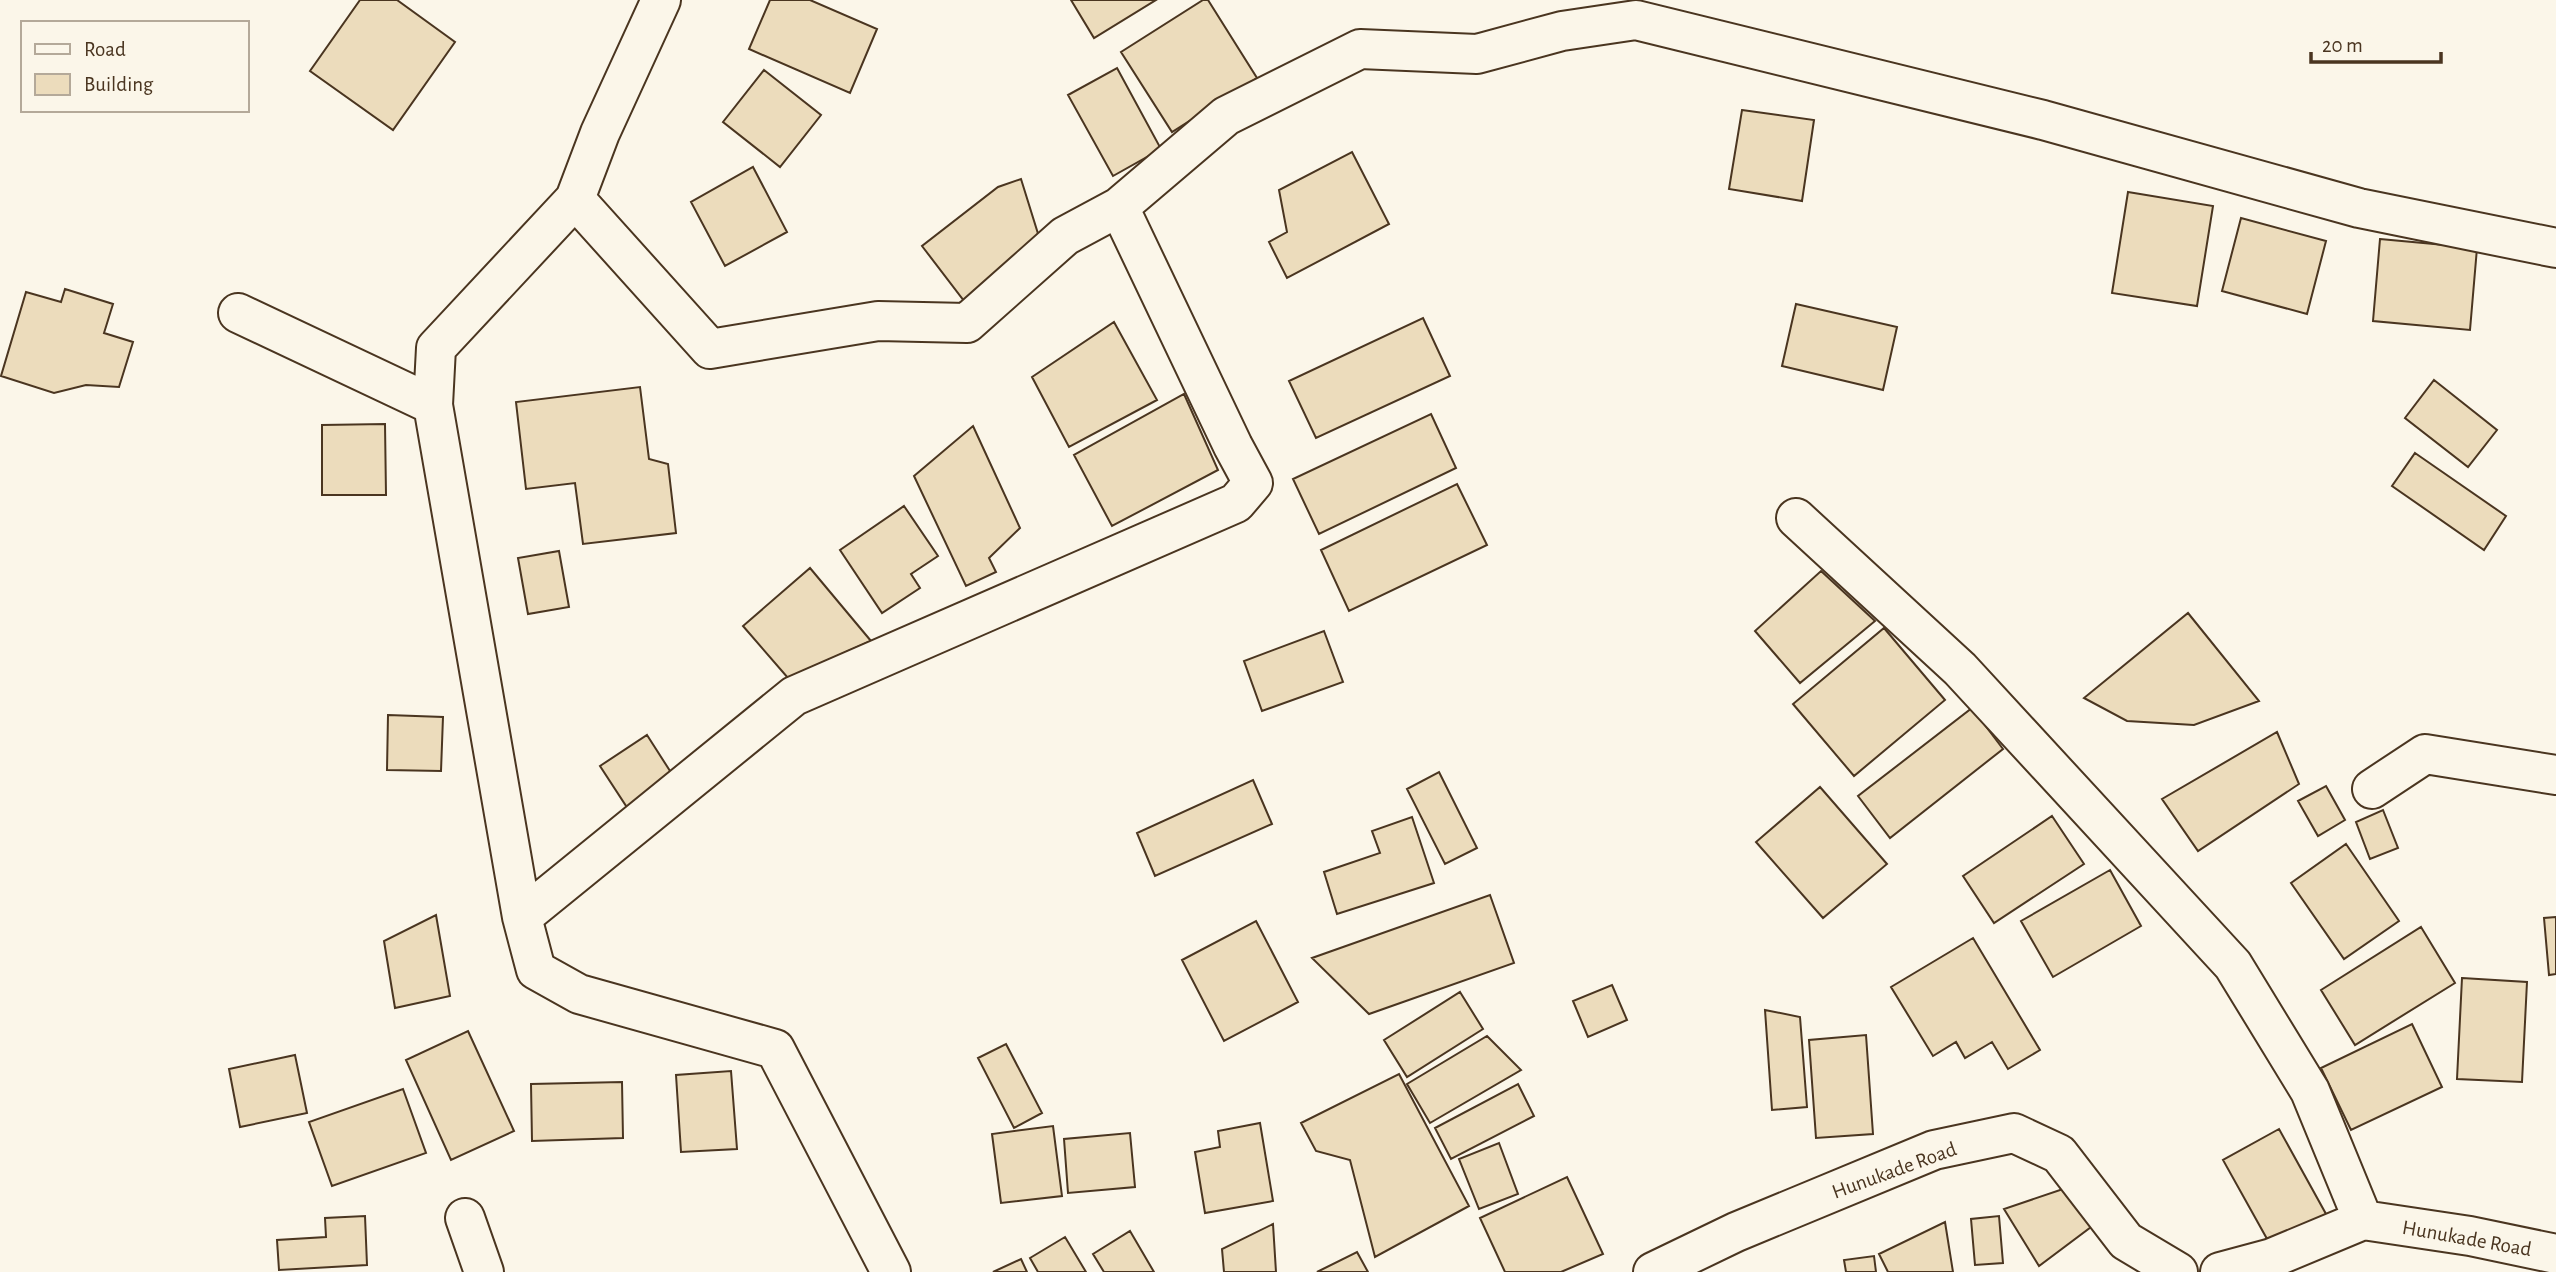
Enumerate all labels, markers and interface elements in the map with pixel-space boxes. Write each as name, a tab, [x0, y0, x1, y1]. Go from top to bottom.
legend	[21, 21, 248, 112]
scale bar	[2311, 21, 2440, 65]
text: 20 m	[2322, 35, 2363, 56]
text: Road	[84, 39, 126, 60]
text: Building	[84, 74, 154, 95]
street label: Hunukade Road	[1829, 1138, 1959, 1203]
street label: Hunukade Road	[2401, 1217, 2533, 1260]

